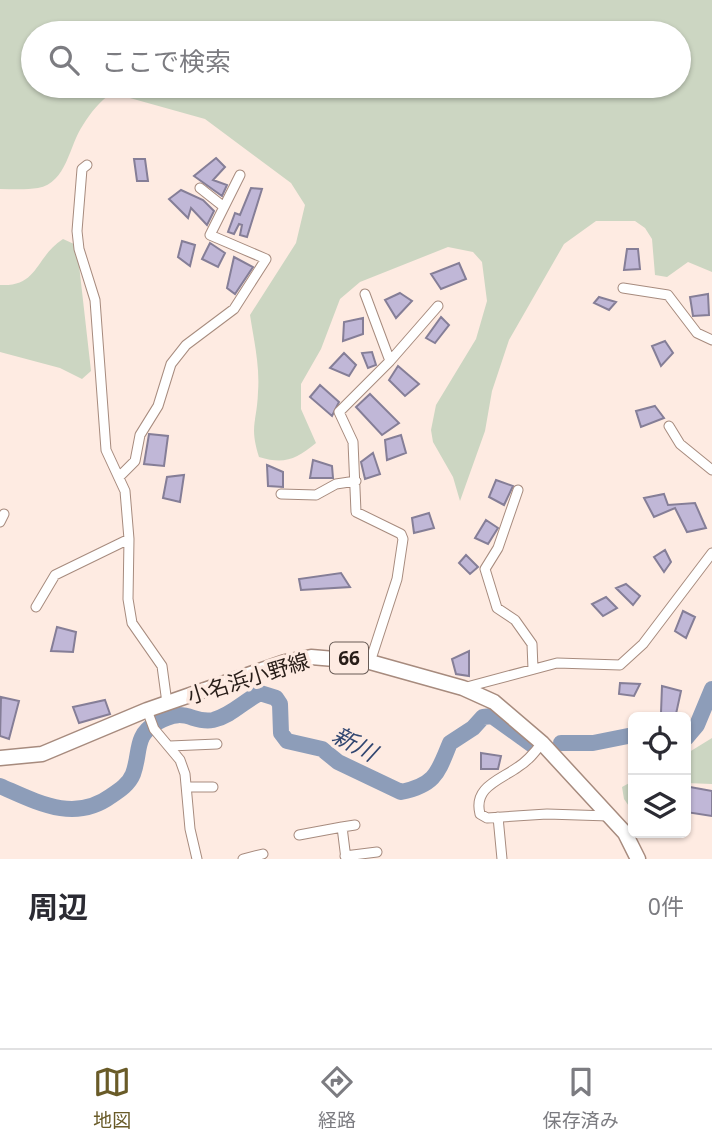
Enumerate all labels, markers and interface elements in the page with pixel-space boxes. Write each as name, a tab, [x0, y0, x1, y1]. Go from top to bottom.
search box	[21, 21, 691, 98]
icon: search	[45, 41, 83, 79]
text: ここで検索	[101, 43, 231, 79]
road number: 66	[330, 642, 368, 674]
street label: 小名浜小野線	[184, 646, 312, 710]
map controls	[628, 712, 691, 838]
button: locate	[628, 712, 691, 775]
water label: 新川	[327, 718, 385, 769]
button: layers	[628, 775, 691, 838]
text: 周辺	[28, 886, 88, 927]
text: 0件	[648, 890, 684, 922]
tab: 地図	[93, 1063, 131, 1133]
tab: 経路	[318, 1063, 356, 1133]
tab: 保存済み	[543, 1063, 619, 1133]

